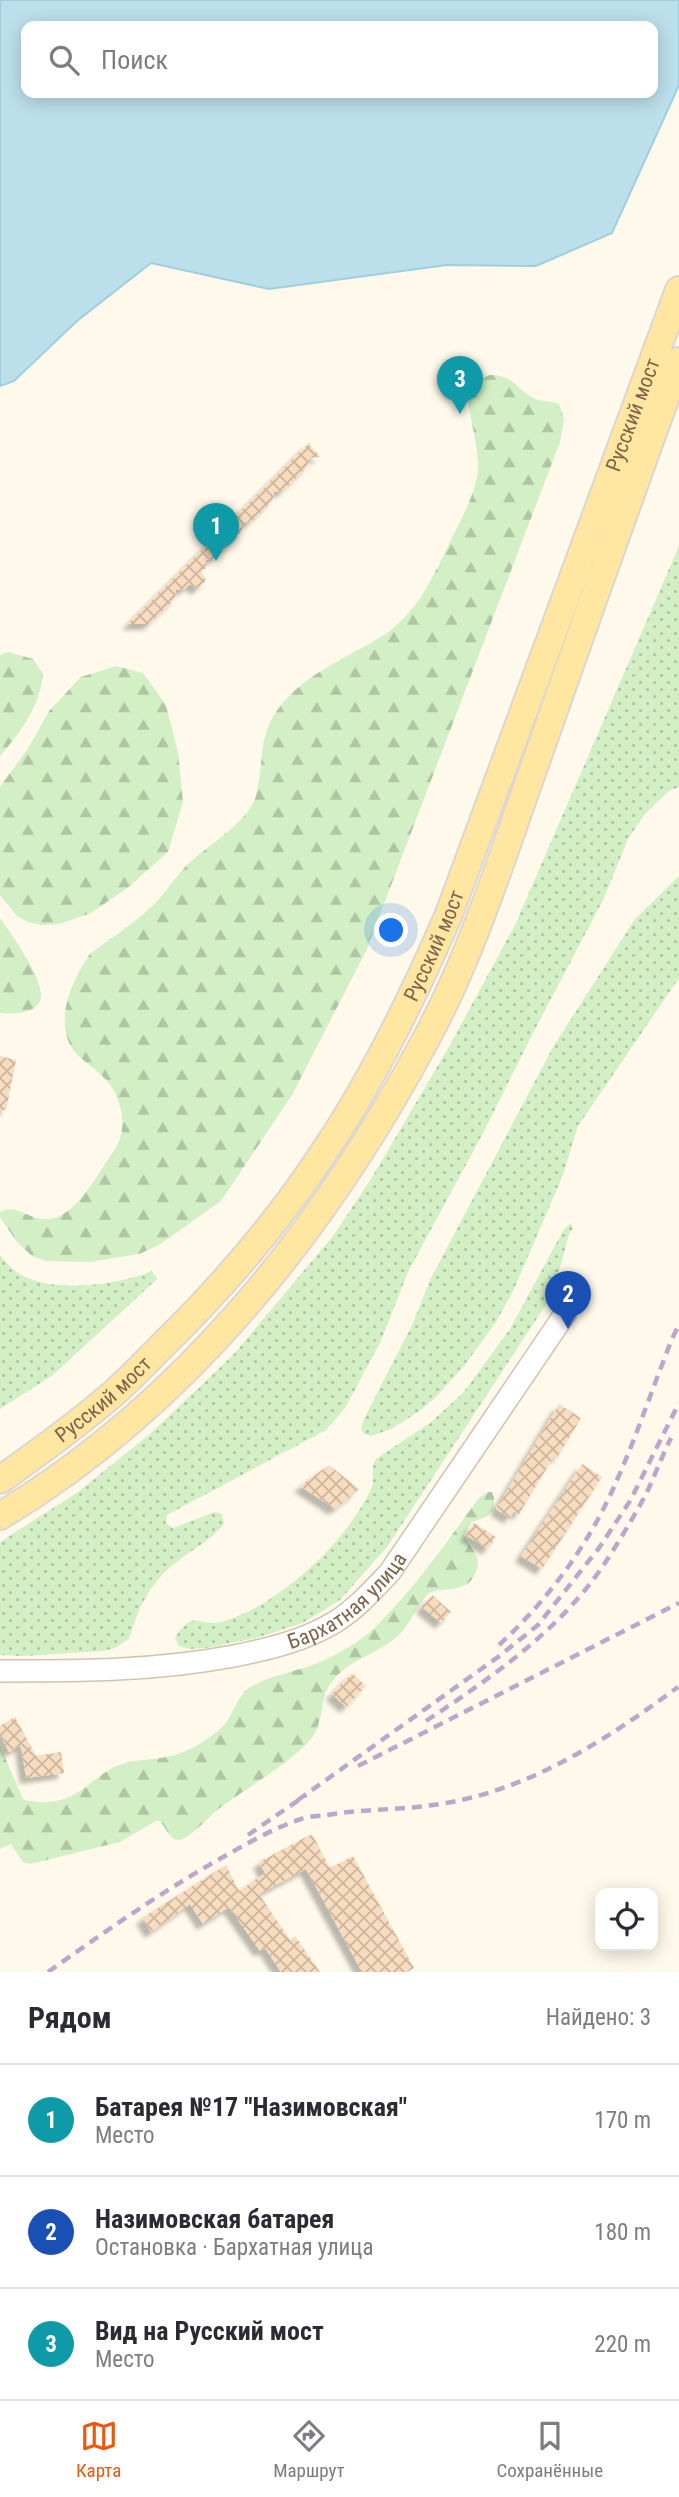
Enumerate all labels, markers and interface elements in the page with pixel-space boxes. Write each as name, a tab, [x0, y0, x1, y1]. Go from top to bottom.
search box	[21, 21, 658, 98]
icon: search	[45, 41, 83, 79]
text: Поиск	[101, 45, 168, 75]
street label: Русский мост	[601, 355, 665, 475]
pin: 3	[437, 356, 483, 414]
pin: 1	[193, 503, 239, 561]
street label: Русский мост	[399, 887, 469, 1005]
your location	[374, 913, 408, 947]
pin: 2	[545, 1271, 591, 1329]
street label: Русский мост	[51, 1352, 156, 1447]
street label: Бархатная улица	[284, 1548, 412, 1654]
map controls	[595, 1888, 658, 1951]
button: locate	[595, 1888, 658, 1951]
text: Рядом	[28, 2000, 112, 2035]
text: Найдено: 3	[546, 2004, 651, 2031]
text: Батарея №17 "Назимовская"	[95, 2092, 407, 2122]
text: 1	[45, 2107, 57, 2134]
text: 170 m	[594, 2107, 651, 2134]
text: Место	[95, 2122, 155, 2149]
text: Назимовская батарея	[95, 2204, 334, 2234]
text: 2	[45, 2219, 57, 2246]
text: 180 m	[594, 2219, 651, 2246]
text: Остановка · Бархатная улица	[95, 2234, 373, 2261]
text: Вид на Русский мост	[95, 2316, 324, 2346]
text: 3	[45, 2331, 57, 2358]
text: 220 m	[594, 2331, 651, 2358]
text: Место	[95, 2346, 155, 2373]
tab: Карта	[76, 2417, 121, 2482]
tab: Маршрут	[273, 2417, 345, 2482]
tab: Сохранённые	[496, 2417, 603, 2482]

